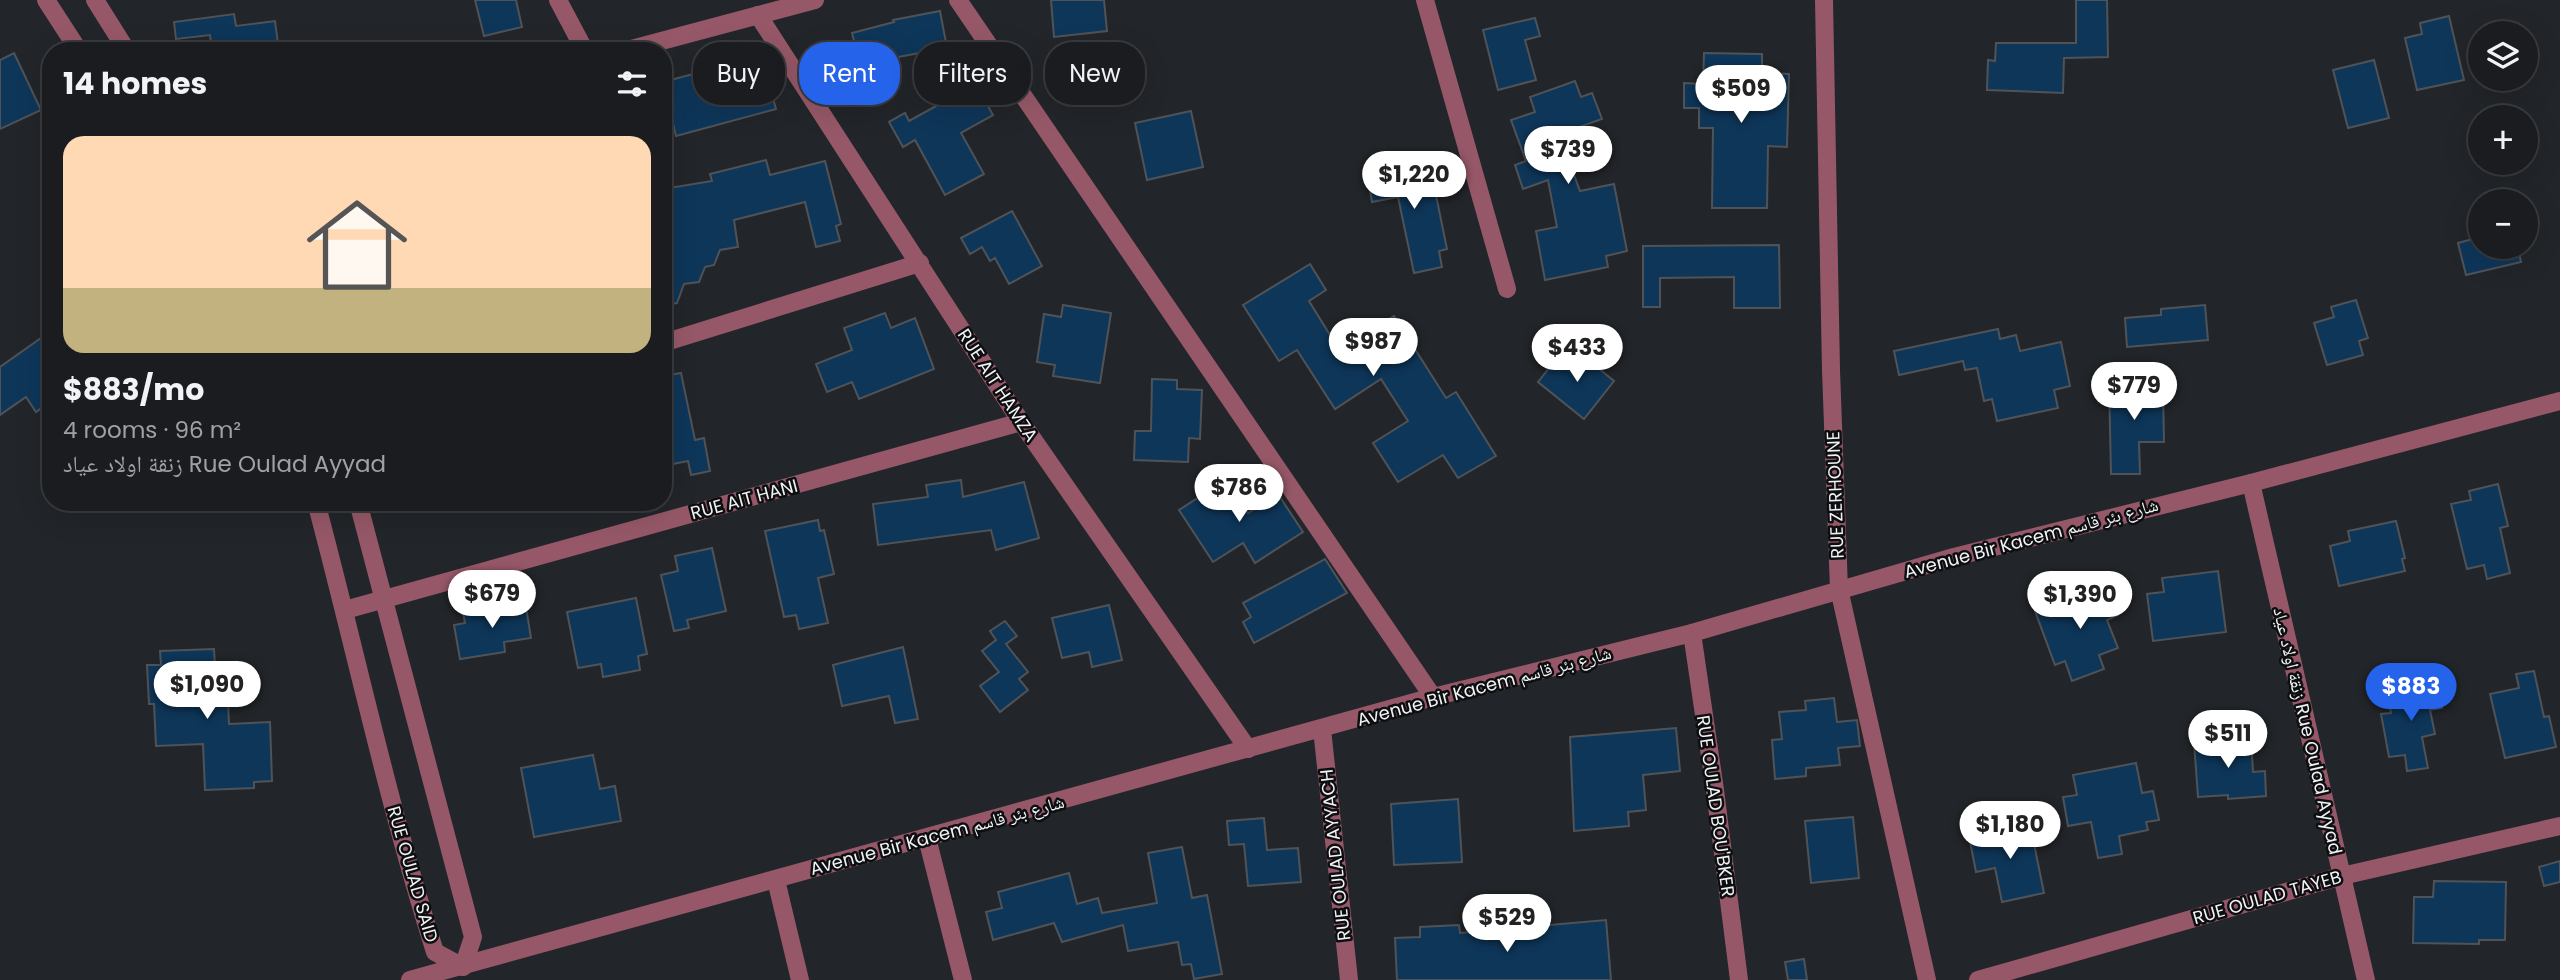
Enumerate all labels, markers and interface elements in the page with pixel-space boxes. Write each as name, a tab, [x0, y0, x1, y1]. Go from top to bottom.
map controls	[2468, 21, 2538, 259]
button: layers	[2468, 21, 2538, 91]
chip: Buy	[693, 42, 785, 105]
chip: Rent	[799, 42, 900, 105]
chip: Filters	[914, 42, 1031, 105]
chip: New	[1045, 42, 1145, 105]
text: 14 homes	[63, 62, 207, 105]
icon: filters	[613, 65, 651, 103]
pin: $509	[1700, 66, 1782, 125]
text: $509	[1711, 72, 1771, 104]
button: +	[2468, 105, 2538, 175]
pin: $739	[1527, 127, 1609, 186]
text: $739	[1540, 133, 1596, 165]
pin: $1,220	[1357, 152, 1471, 211]
text: $1,220	[1378, 158, 1450, 190]
icon: home	[294, 182, 420, 308]
button: −	[2468, 189, 2538, 259]
pin: $987	[1332, 318, 1414, 378]
street label: RUE AIT HAMZA	[952, 324, 1044, 446]
pin: $433	[1536, 324, 1618, 384]
text: $987	[1345, 325, 1401, 357]
text: $433	[1548, 331, 1606, 363]
pin: $779	[2093, 362, 2175, 422]
text: $883/mo	[63, 368, 204, 411]
text: $779	[2107, 369, 2161, 401]
text: 4 rooms · 96 m²	[63, 414, 241, 446]
street label: RUE ZERHOUNE	[1820, 431, 1850, 559]
text: زنقة اولاد عياد Rue Oulad Ayyad	[63, 448, 386, 480]
pin: $786	[1198, 464, 1280, 524]
text: $786	[1211, 471, 1268, 503]
street label: RUE AIT HANI	[688, 473, 800, 525]
street label: Avenue Bir Kacem شارع بئر قاسم	[1901, 492, 2161, 584]
pin: $679	[451, 570, 533, 630]
pin: $1,390	[2023, 572, 2137, 631]
text: $679	[464, 577, 520, 609]
text: $1,390	[2043, 578, 2117, 610]
street label: زنقة اولاد عياد Rue Oulad Ayyad	[2267, 605, 2349, 857]
street label: Avenue Bir Kacem شارع بئر قاسم	[1354, 640, 1614, 732]
pin: $1,090	[150, 662, 264, 721]
pin: $883	[2370, 664, 2452, 723]
text: $1,090	[170, 668, 244, 700]
text: $883	[2382, 670, 2440, 702]
pin: $511	[2187, 710, 2269, 770]
street label: RUE OULAD BOU'BKER	[1691, 714, 1741, 898]
text: $511	[2204, 717, 2252, 749]
street label: RUE OULAD AYYACH	[1314, 768, 1356, 942]
street label: Avenue Bir Kacem شارع بئر قاسم	[807, 789, 1067, 881]
pin: $1,180	[1953, 802, 2067, 861]
street label: RUE OULAD SAID	[382, 803, 444, 945]
text: $1,180	[1976, 808, 2044, 840]
street label: RUE OULAD TAYEB	[2190, 864, 2344, 930]
pin: $529	[1466, 894, 1548, 954]
text: $529	[1478, 901, 1536, 933]

